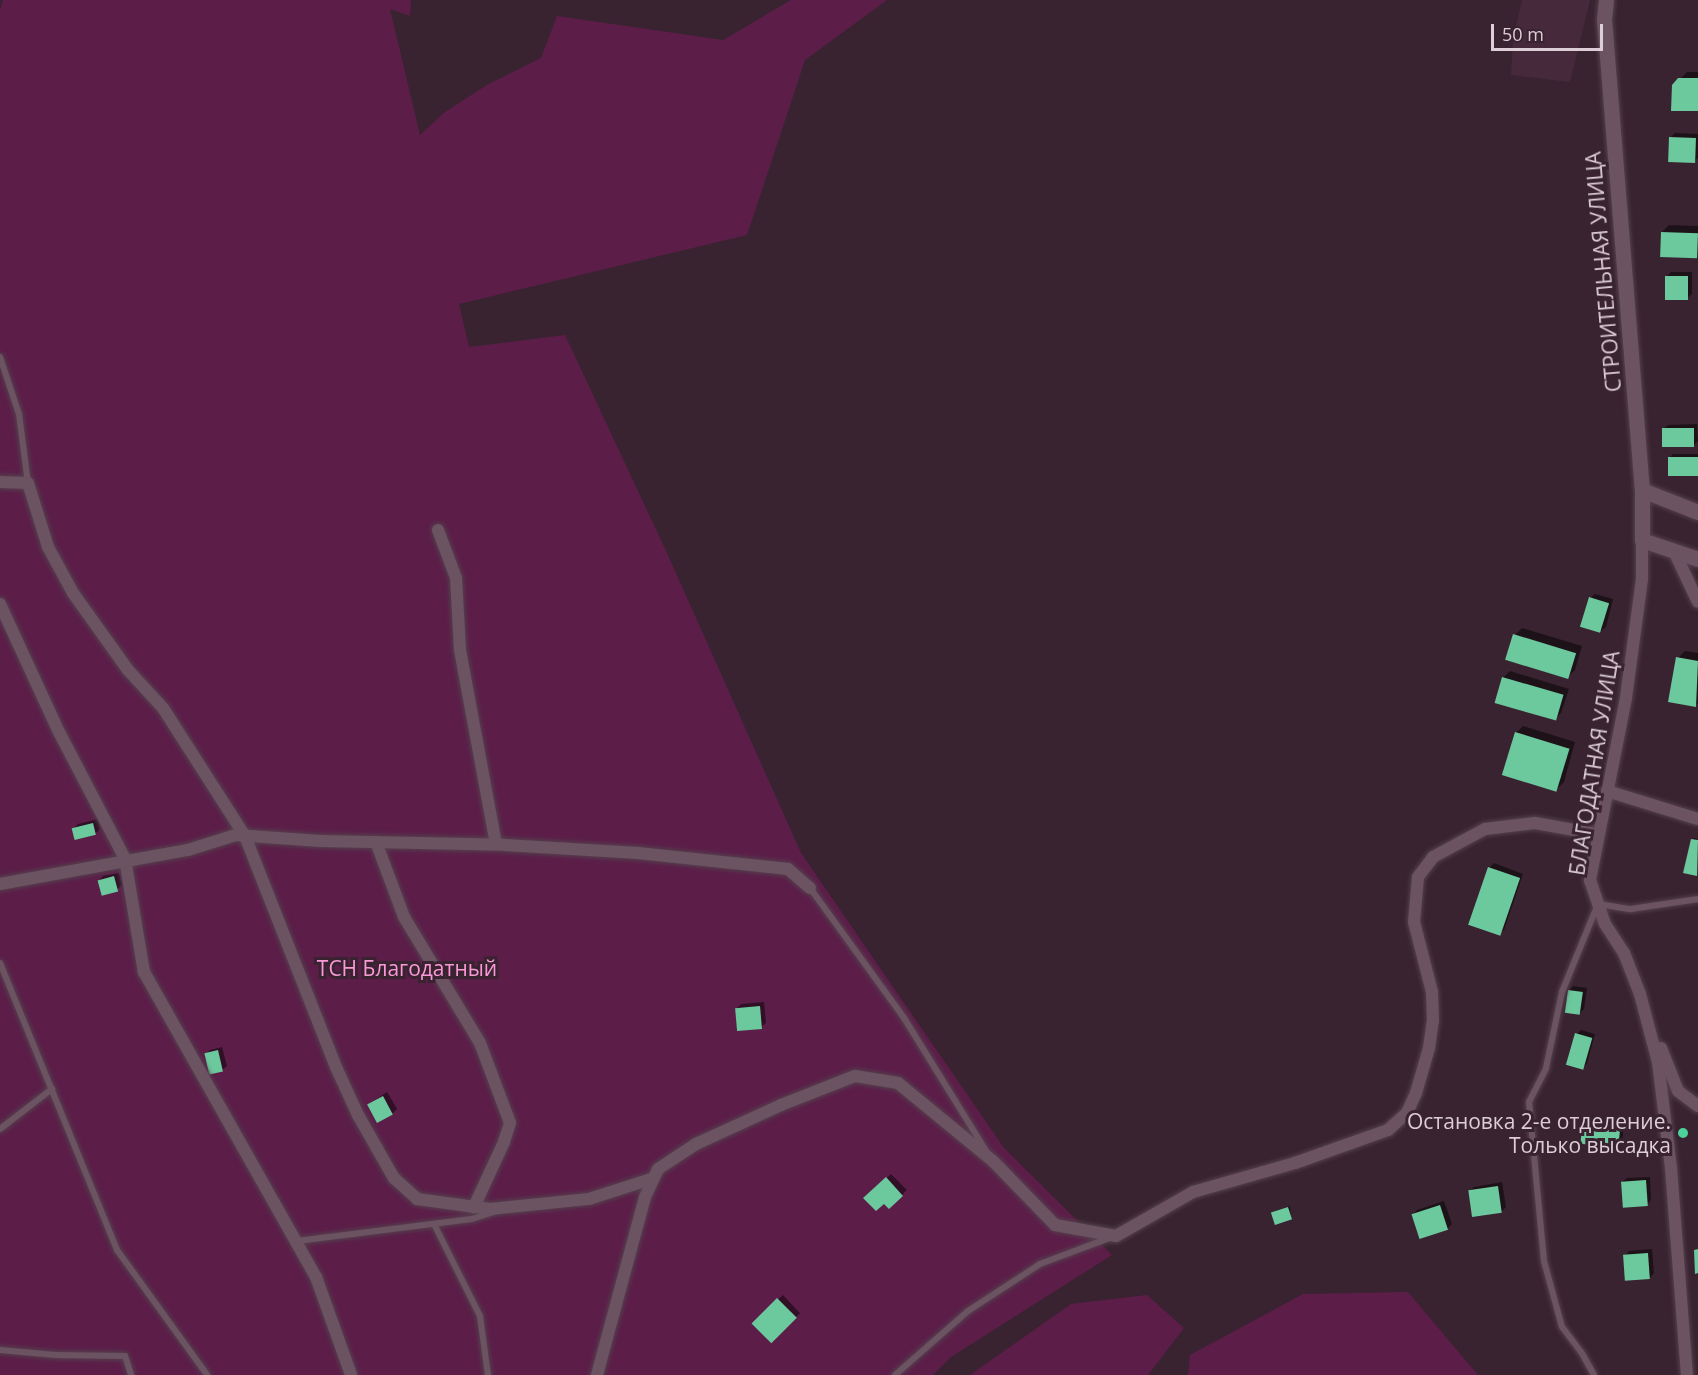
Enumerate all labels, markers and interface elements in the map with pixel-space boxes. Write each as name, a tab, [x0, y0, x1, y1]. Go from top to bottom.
scale bar	[1494, 12, 1606, 50]
text: 50 m	[1502, 22, 1544, 46]
street label: СТРОИТЕЛЬНАЯ УЛИЦА	[1580, 151, 1626, 393]
street label: БЛАГОДАТНАЯ УЛИЦА	[1564, 649, 1624, 877]
park label: ТСН Благодатный	[317, 955, 497, 981]
place label: Остановка 2-е отделение. Только высадка	[1407, 1108, 1671, 1158]
marker: Остановка 2-е отделение. Только высадка	[1676, 1126, 1690, 1140]

